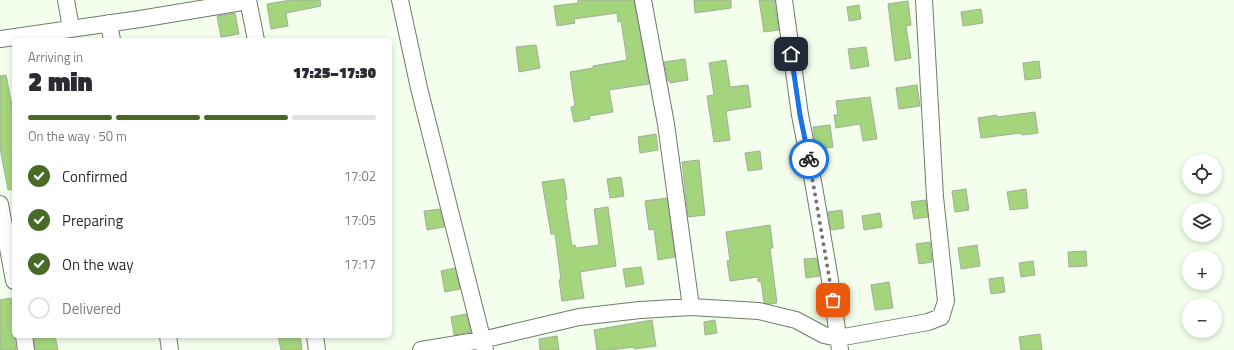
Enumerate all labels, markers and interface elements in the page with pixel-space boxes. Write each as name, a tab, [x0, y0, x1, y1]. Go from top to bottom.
pin	[774, 37, 808, 71]
icon: home	[780, 43, 802, 65]
text: Arriving in	[28, 47, 83, 67]
text: 17:25–17:30	[293, 61, 376, 84]
text: 2 min	[28, 62, 93, 101]
text: On the way · 50 m	[28, 126, 127, 146]
courier	[789, 139, 829, 179]
icon: bike	[798, 148, 820, 170]
map controls	[1182, 154, 1222, 338]
button: locate	[1182, 154, 1222, 194]
icon: check	[28, 165, 50, 187]
text: Confirmed	[62, 165, 127, 188]
text: 17:02	[344, 166, 376, 186]
button: layers	[1182, 202, 1222, 242]
icon: check	[28, 209, 50, 231]
text: Preparing	[62, 209, 123, 232]
text: 17:05	[344, 210, 376, 230]
button: +	[1182, 250, 1222, 290]
icon: check	[28, 253, 50, 275]
text: On the way	[62, 253, 134, 276]
text: 17:17	[344, 254, 376, 274]
pin	[816, 283, 850, 317]
icon: bag	[822, 289, 844, 311]
text: Delivered	[62, 297, 121, 320]
button: −	[1182, 298, 1222, 338]

